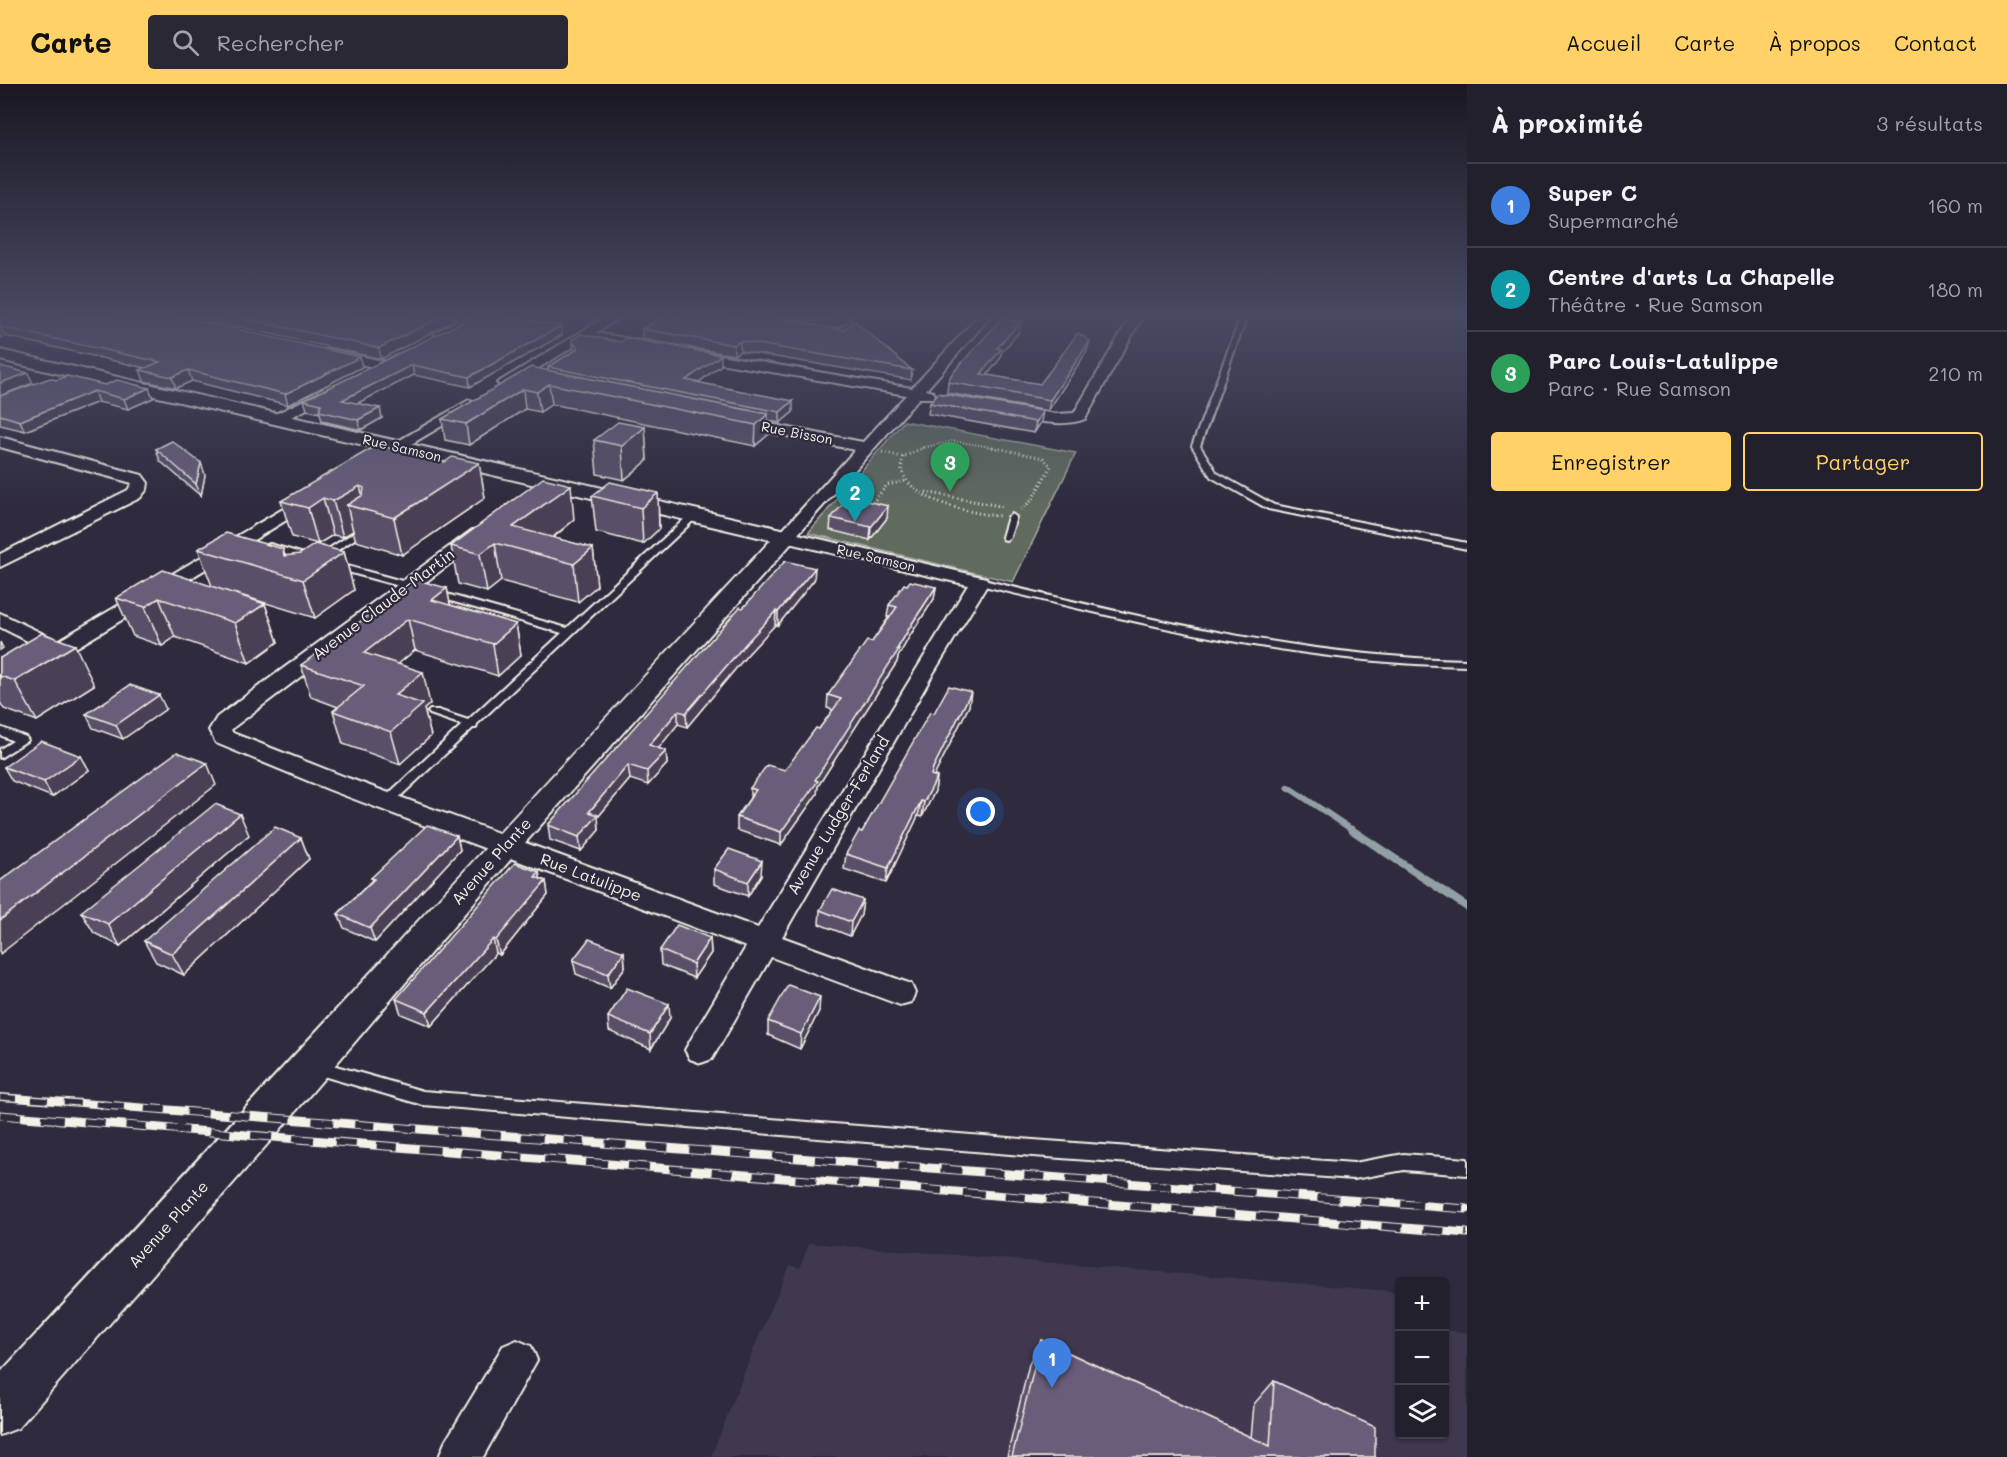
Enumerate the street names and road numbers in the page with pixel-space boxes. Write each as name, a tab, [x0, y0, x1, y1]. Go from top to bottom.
street label: Rue Bisson	[760, 416, 834, 449]
street label: Rue Samson	[361, 429, 443, 466]
street label: Rue Samson	[835, 539, 917, 576]
street label: Avenue Claude-Martin	[307, 543, 458, 664]
street label: Avenue Ludger-Ferland	[782, 731, 893, 898]
street label: Avenue Plante	[446, 813, 535, 909]
street label: Rue Latulippe	[538, 848, 645, 905]
street label: Avenue Plante	[123, 1176, 212, 1272]

